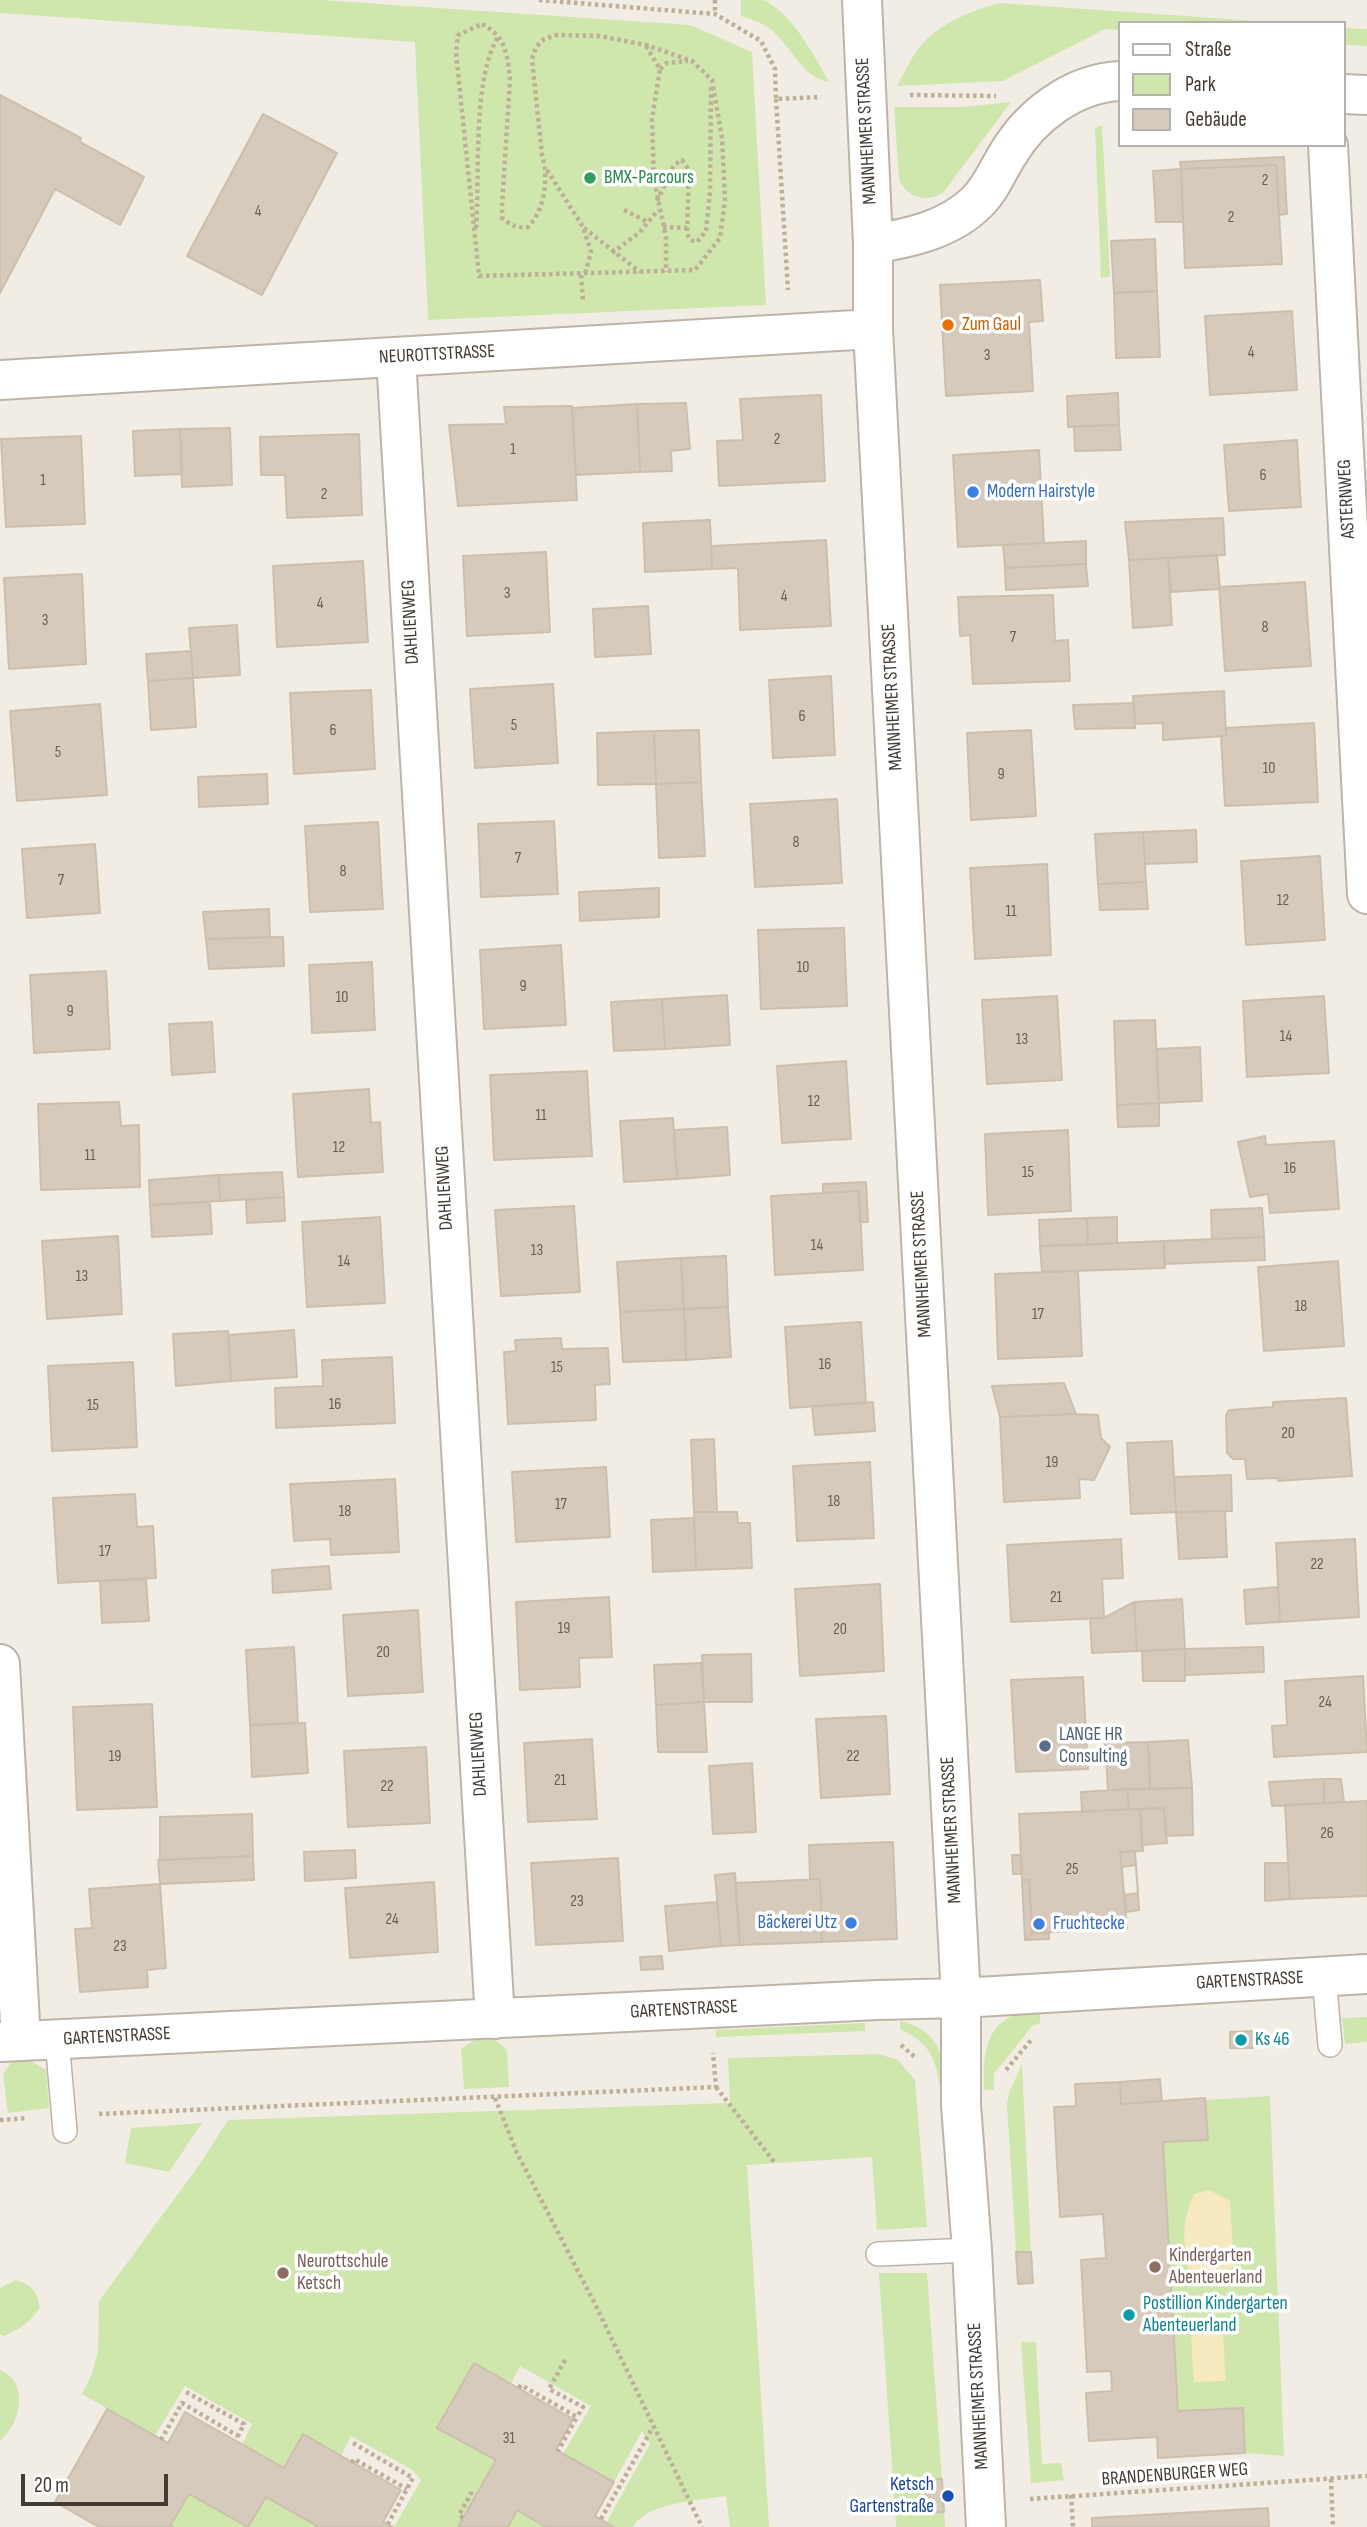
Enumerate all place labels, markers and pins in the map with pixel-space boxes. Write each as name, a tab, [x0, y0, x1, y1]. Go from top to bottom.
place label: BMX-Parcours	[604, 167, 694, 189]
marker: BMX-Parcours	[582, 170, 598, 186]
place label: Zum Gaul	[962, 314, 1021, 336]
marker: Zum Gaul	[940, 317, 956, 333]
place label: Modern Hairstyle	[987, 481, 1095, 503]
marker: Modern Hairstyle	[965, 484, 981, 500]
place label: LANGE HR Consulting	[1059, 1724, 1127, 1768]
marker: LANGE HR Consulting	[1037, 1738, 1053, 1754]
place label: Bäckerei Utz	[757, 1912, 837, 1934]
place label: Fruchtecke	[1053, 1913, 1125, 1935]
marker: Bäckerei Utz	[843, 1915, 859, 1931]
marker: Fruchtecke	[1031, 1916, 1047, 1932]
place label: Ks 46	[1255, 2029, 1290, 2051]
marker: Ks 46	[1233, 2032, 1249, 2048]
place label: Kindergarten Abenteuerland	[1169, 2245, 1262, 2289]
place label: Neurottschule Ketsch	[297, 2251, 388, 2295]
marker: Kindergarten Abenteuerland	[1147, 2259, 1163, 2275]
marker: Neurottschule Ketsch	[275, 2265, 291, 2281]
place label: Postillion Kindergarten Abenteuerland	[1143, 2293, 1288, 2337]
marker: Postillion Kindergarten Abenteuerland	[1121, 2307, 1137, 2323]
place label: Ketsch Gartenstraße	[850, 2474, 934, 2518]
marker: Ketsch Gartenstraße	[940, 2488, 956, 2504]

